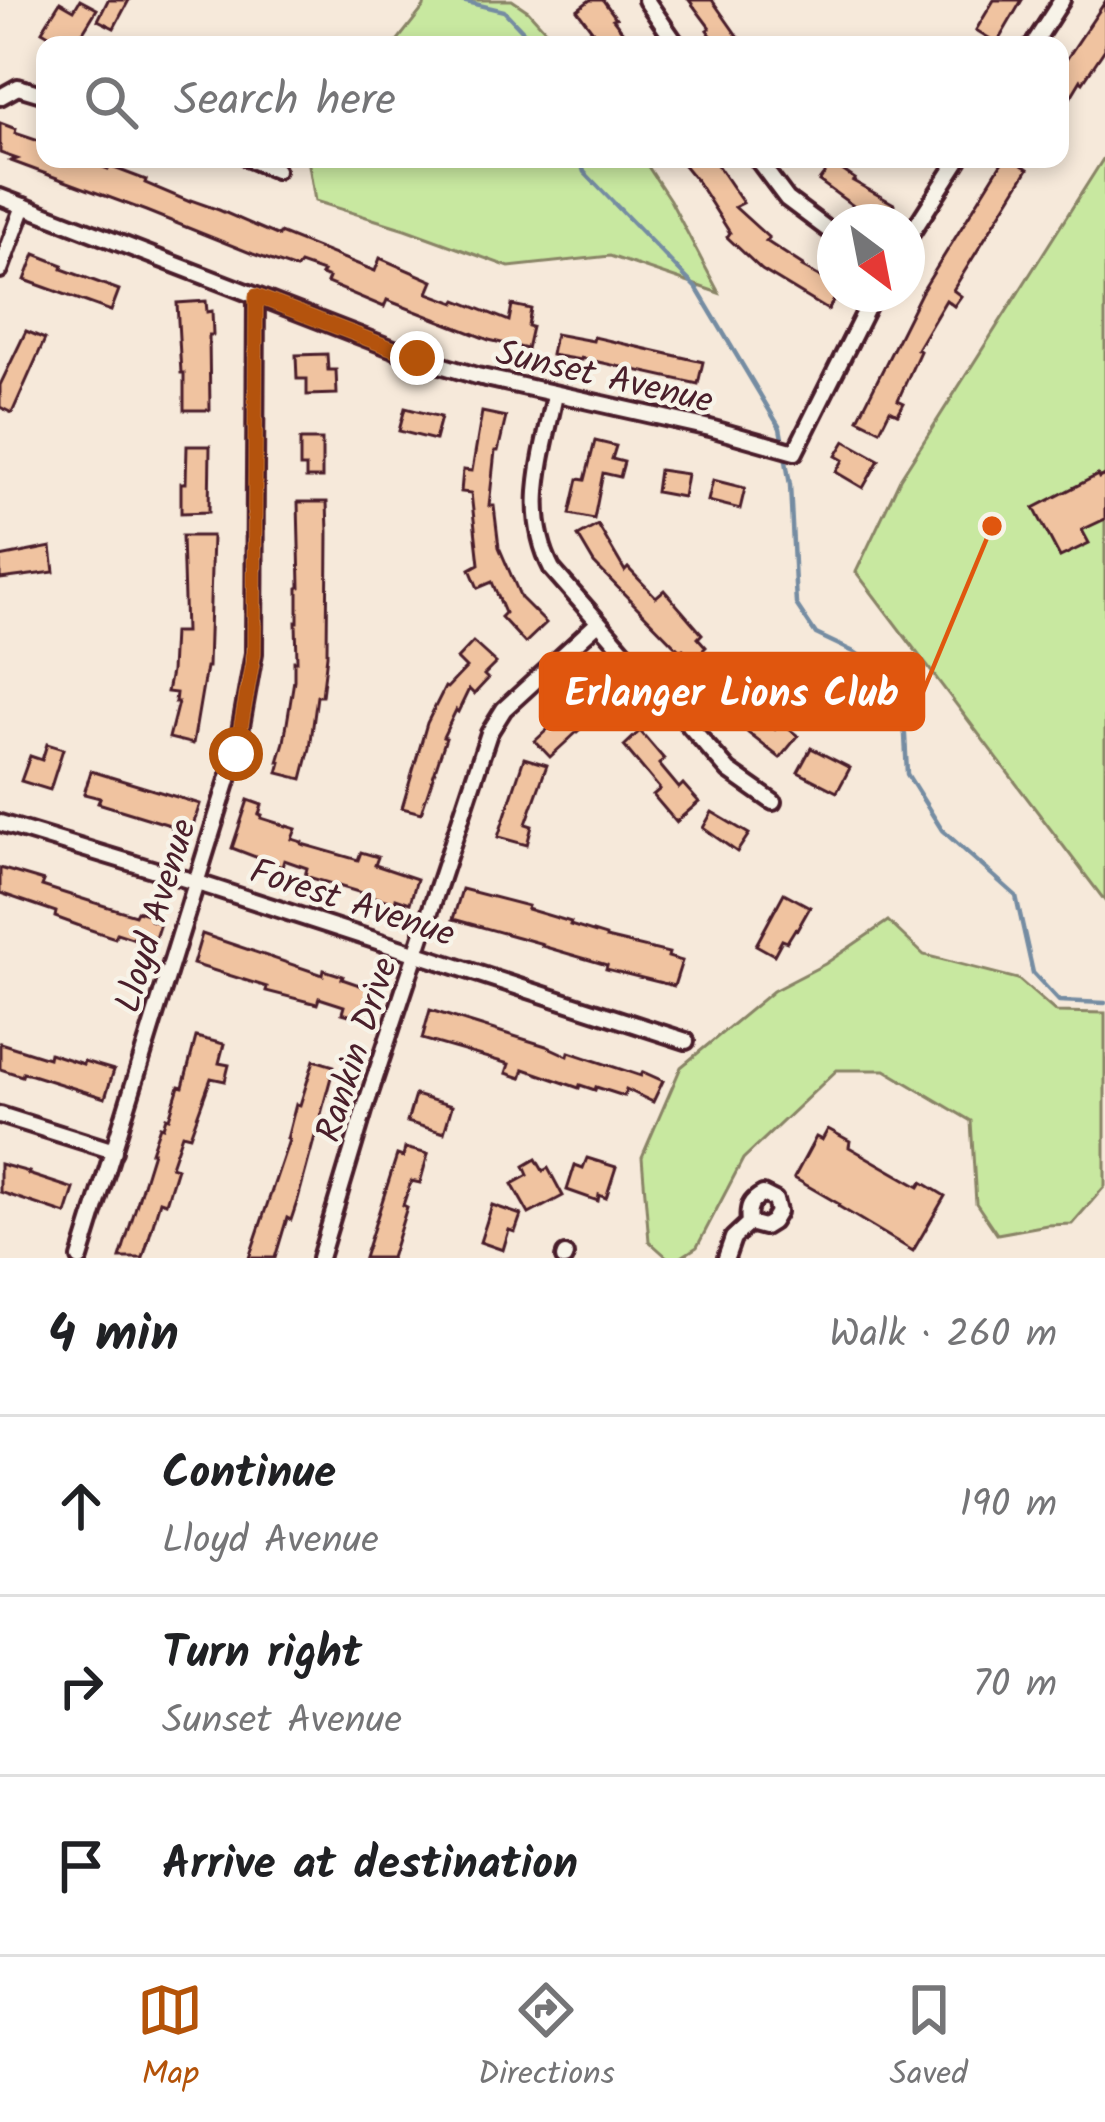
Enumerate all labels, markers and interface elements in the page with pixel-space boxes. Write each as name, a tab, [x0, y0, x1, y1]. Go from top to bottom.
search box	[36, 36, 1069, 168]
text: Search here	[174, 66, 396, 138]
icon: search	[78, 69, 144, 135]
north arrow	[817, 204, 925, 312]
street label: Sunset Avenue	[490, 326, 719, 431]
route end	[390, 331, 444, 385]
callout: Erlanger Lions Club	[541, 654, 923, 729]
text: Erlanger Lions Club	[565, 665, 899, 727]
route start	[209, 727, 263, 781]
street label: Lloyd Avenue	[101, 812, 214, 1020]
street label: Forest Avenue	[242, 844, 462, 964]
street label: Rankin Drive	[302, 950, 415, 1150]
text: 4 min	[48, 1296, 179, 1377]
text: Walk · 260 m	[829, 1305, 1057, 1367]
text: Continue	[162, 1439, 336, 1511]
icon: ahead	[48, 1473, 114, 1539]
text: 190 m	[960, 1475, 1057, 1537]
text: Lloyd Avenue	[162, 1511, 379, 1573]
text: Turn right	[162, 1619, 362, 1691]
icon: right	[48, 1653, 114, 1719]
text: 70 m	[973, 1655, 1057, 1717]
text: Sunset Avenue	[162, 1691, 402, 1753]
text: Arrive at destination	[162, 1830, 578, 1902]
icon: arrive	[48, 1833, 114, 1899]
tab: Map	[137, 1977, 203, 2102]
tab: Directions	[478, 1977, 615, 2102]
tab: Saved	[889, 1977, 968, 2102]

